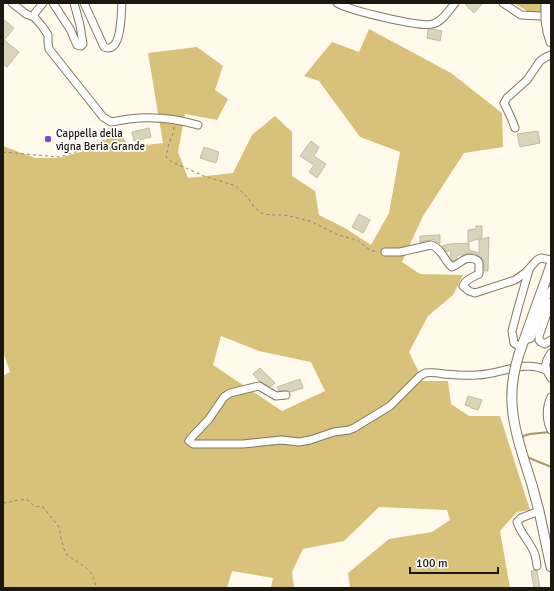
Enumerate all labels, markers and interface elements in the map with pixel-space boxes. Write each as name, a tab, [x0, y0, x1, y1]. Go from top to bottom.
place label: Cappella della vigna Beria Grande	[56, 127, 145, 153]
marker: Cappella della vigna Beria Grande	[43, 134, 53, 144]
scale bar	[410, 549, 498, 575]
text: 100 m	[416, 556, 448, 571]

